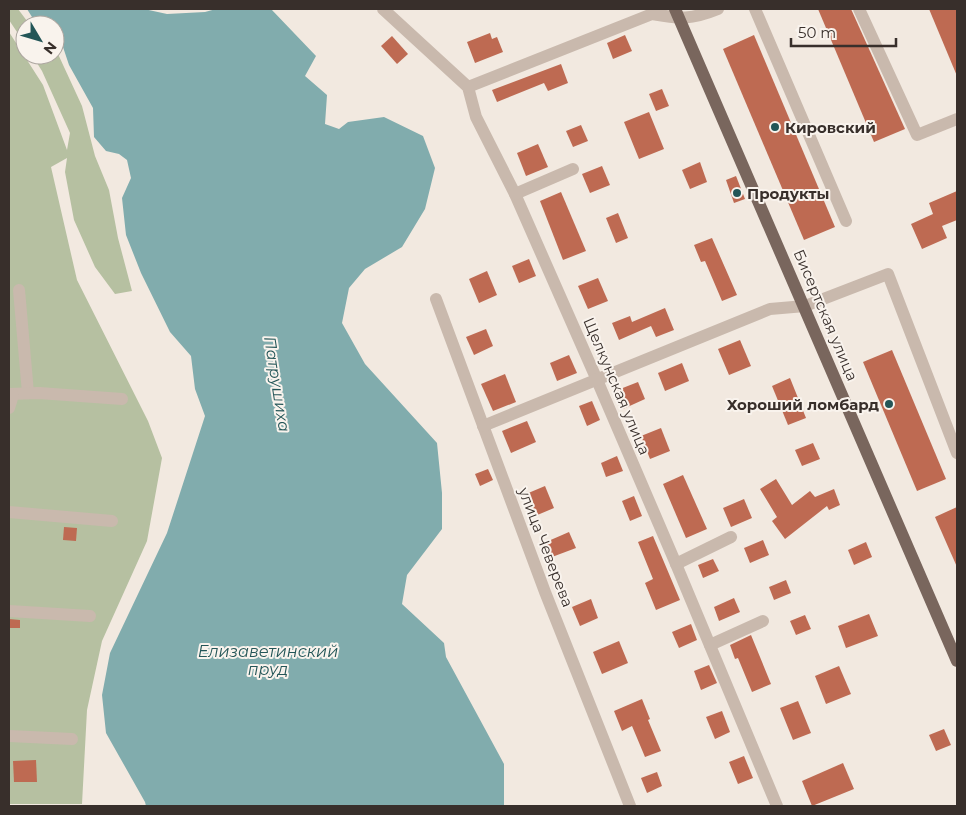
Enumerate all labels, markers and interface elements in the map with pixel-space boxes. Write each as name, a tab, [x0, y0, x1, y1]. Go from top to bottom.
north arrow	[15, 15, 65, 65]
scale bar	[791, 15, 896, 47]
text: 50 m	[798, 23, 836, 42]
text: N	[40, 38, 61, 58]
place label: Кировский	[785, 118, 876, 137]
marker: Кировский	[769, 121, 781, 133]
place label: Продукты	[747, 184, 829, 203]
marker: Продукты	[731, 187, 743, 199]
street label: Бисертская улица	[790, 246, 862, 384]
street label: Щелкунская улица	[579, 314, 655, 458]
water label: Патрушиха	[260, 335, 294, 433]
place label: Хороший ломбард	[727, 395, 879, 414]
marker: Хороший ломбард	[883, 398, 895, 410]
street label: улица Чеверева	[514, 484, 578, 609]
water label: Елизаветинский пруд	[198, 642, 338, 679]

